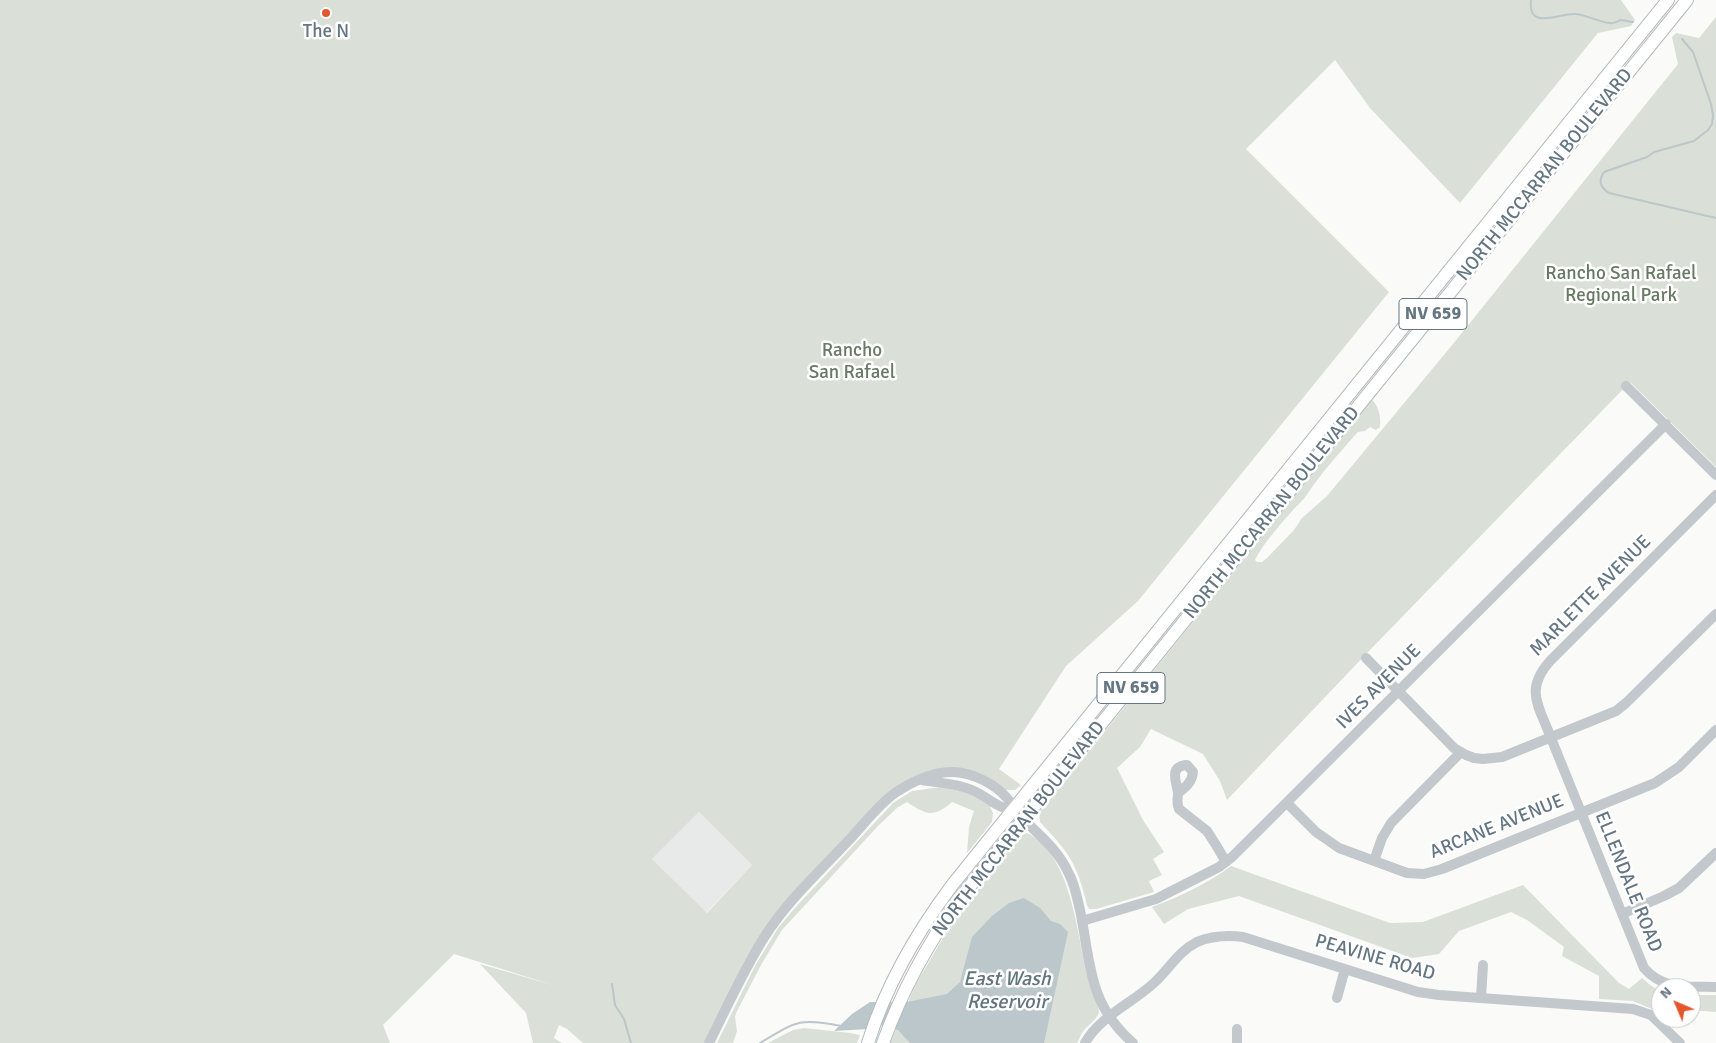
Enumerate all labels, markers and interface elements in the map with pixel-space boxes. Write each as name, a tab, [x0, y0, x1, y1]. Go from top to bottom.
marker: The N	[320, 7, 332, 19]
place label: The N	[303, 21, 349, 43]
street label: NORTH MCCARRAN BOULEVARD	[1452, 64, 1638, 286]
park label: Rancho San Rafael Regional Park	[1545, 263, 1697, 307]
road number: NV 659	[1399, 298, 1467, 329]
park label: Rancho San Rafael	[809, 340, 895, 384]
street label: NORTH MCCARRAN BOULEVARD	[1179, 402, 1365, 624]
street label: MARLETTE AVENUE	[1526, 531, 1656, 661]
street label: IVES AVENUE	[1332, 640, 1426, 734]
road number: NV 659	[1097, 672, 1165, 704]
street label: NORTH MCCARRAN BOULEVARD	[928, 717, 1110, 941]
street label: ARCANE AVENUE	[1427, 790, 1567, 864]
street label: ELLENDALE ROAD	[1589, 808, 1667, 956]
street label: PEAVINE ROAD	[1312, 930, 1438, 986]
water label: East Wash Reservoir	[963, 968, 1051, 1015]
north arrow	[1651, 978, 1701, 1028]
text: N	[1656, 983, 1675, 1002]

